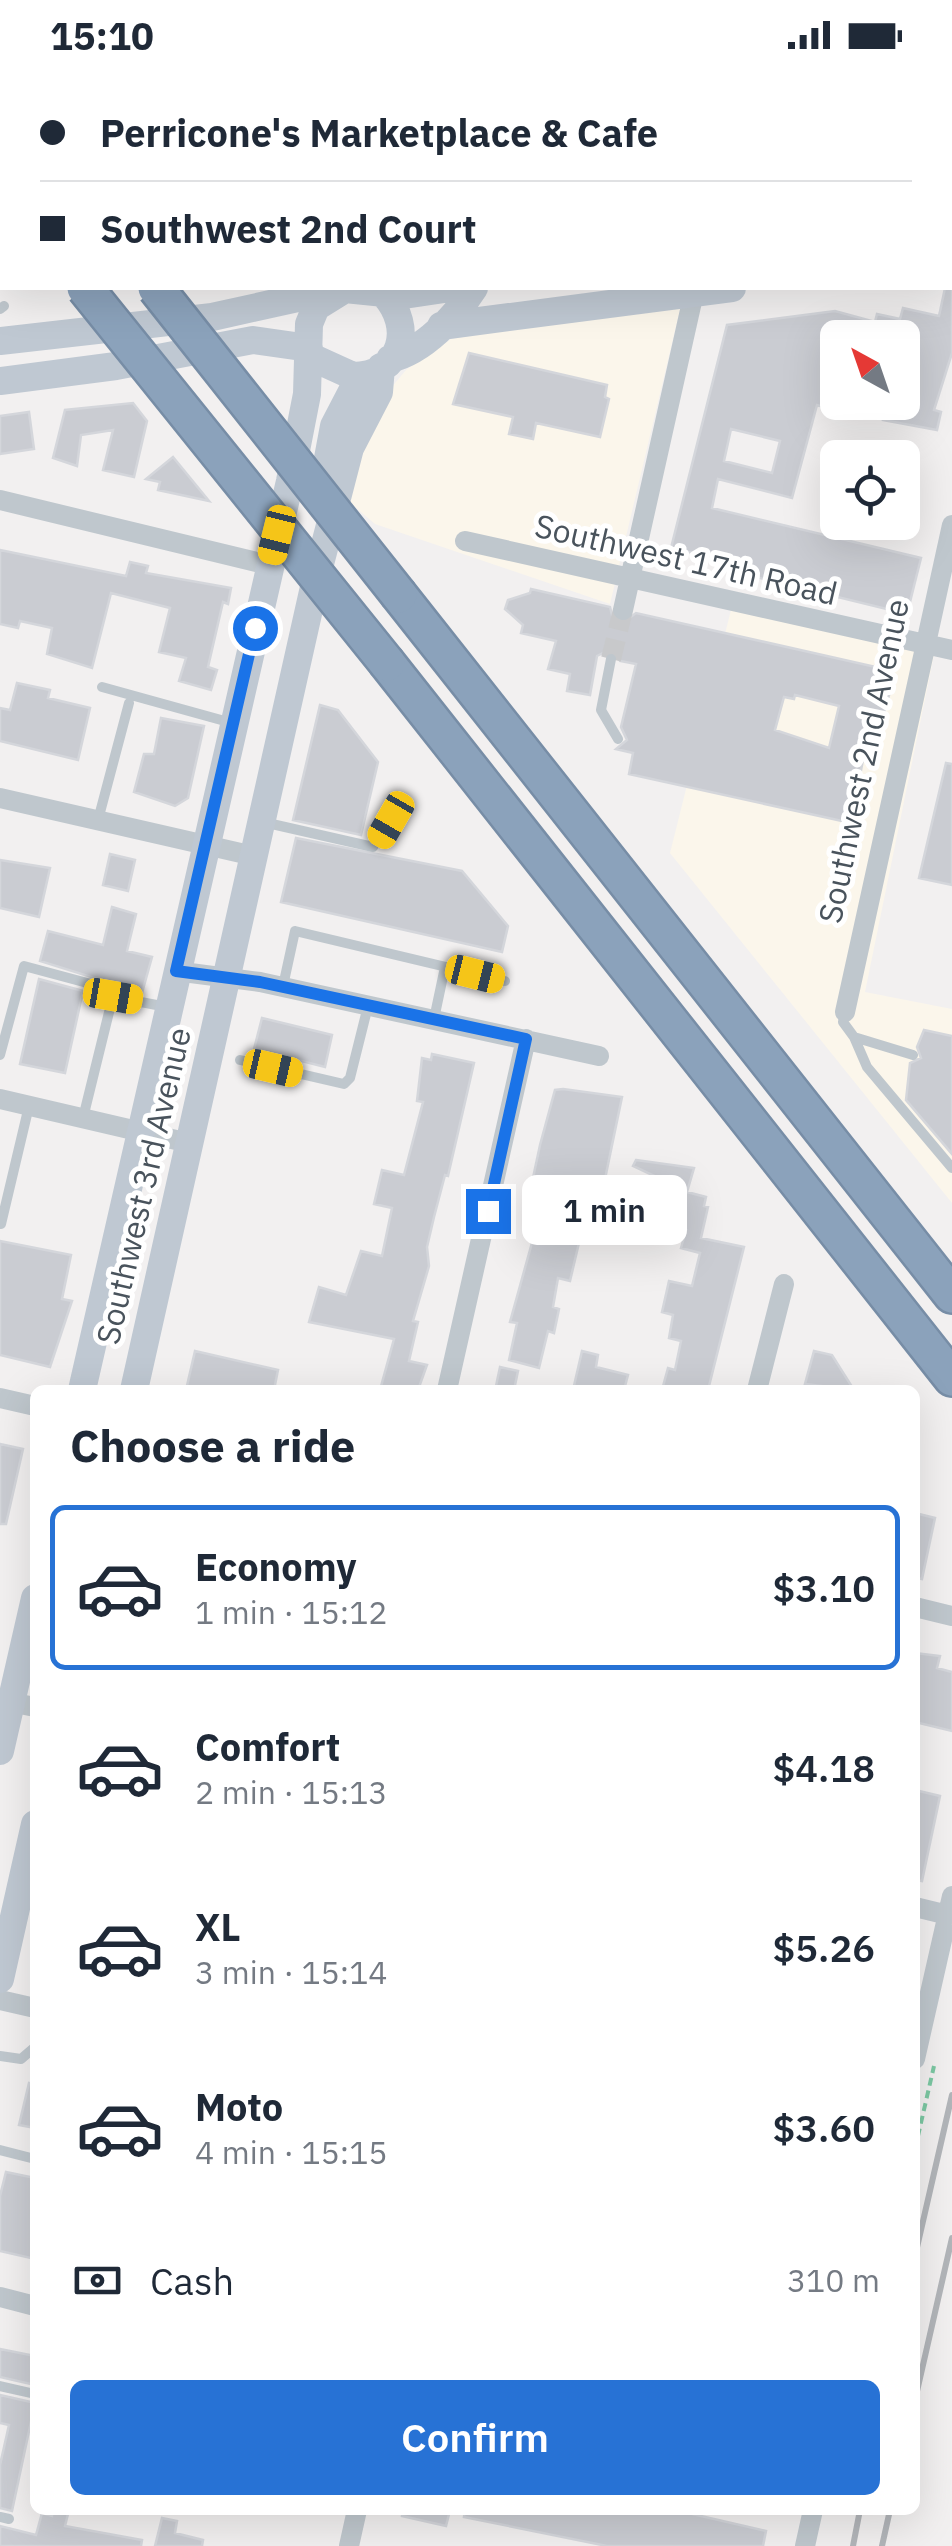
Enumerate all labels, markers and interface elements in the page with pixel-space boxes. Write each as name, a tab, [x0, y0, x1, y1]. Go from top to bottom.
text: 15:10	[50, 11, 154, 60]
text: Perricone's Marketplace & Cafe	[100, 108, 658, 157]
text: Southwest 2nd Court	[100, 204, 476, 253]
north arrow	[820, 320, 920, 420]
map controls	[820, 320, 920, 540]
button: locate	[820, 440, 920, 540]
car	[255, 502, 299, 568]
street label: Southwest 17th Road	[531, 504, 841, 614]
street label: Southwest 2nd Avenue	[808, 595, 918, 927]
route start	[233, 606, 278, 651]
car	[363, 787, 419, 853]
car	[442, 952, 508, 996]
car	[81, 976, 145, 1016]
street label: Southwest 3rd Avenue	[86, 1023, 200, 1348]
car	[240, 1047, 306, 1089]
callout: 1 min	[523, 1176, 688, 1246]
route end	[466, 1189, 511, 1234]
text: 1 min	[563, 1189, 646, 1231]
text: Choose a ride	[70, 1416, 355, 1474]
text: Economy	[195, 1542, 357, 1591]
icon: car	[75, 1543, 165, 1633]
text: $3.10	[772, 1563, 875, 1612]
text: 1 min · 15:12	[195, 1591, 388, 1633]
text: Comfort	[195, 1722, 340, 1771]
icon: car	[75, 1723, 165, 1813]
text: $4.18	[772, 1743, 875, 1792]
text: 2 min · 15:13	[195, 1771, 388, 1813]
text: XL	[195, 1902, 241, 1951]
icon: car	[75, 1903, 165, 1993]
text: $5.26	[772, 1923, 875, 1972]
text: 3 min · 15:14	[195, 1951, 388, 1993]
text: Moto	[195, 2082, 283, 2131]
icon: car	[75, 2083, 165, 2173]
text: $3.60	[772, 2103, 875, 2152]
text: 4 min · 15:15	[195, 2131, 388, 2173]
icon: cash	[70, 2253, 125, 2308]
text: Cash	[150, 2256, 234, 2305]
text: 310 m	[787, 2259, 880, 2301]
button: Confirm	[70, 2380, 880, 2495]

